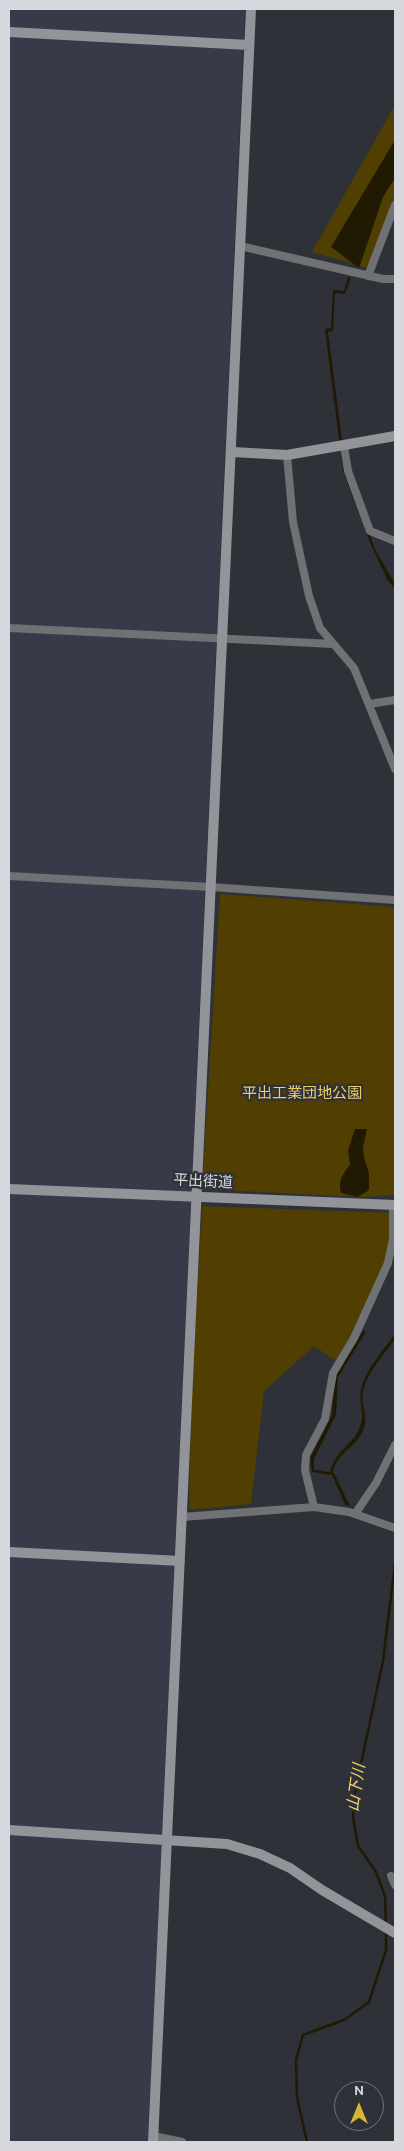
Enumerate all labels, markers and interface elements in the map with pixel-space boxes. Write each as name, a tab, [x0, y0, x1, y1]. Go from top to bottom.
park label: 平出工業団地公園	[242, 1086, 362, 1104]
street label: 平出街道	[173, 1172, 233, 1194]
water label: 山下川	[345, 1763, 371, 1813]
north arrow	[334, 2081, 384, 2131]
text: N	[354, 2083, 364, 2100]

